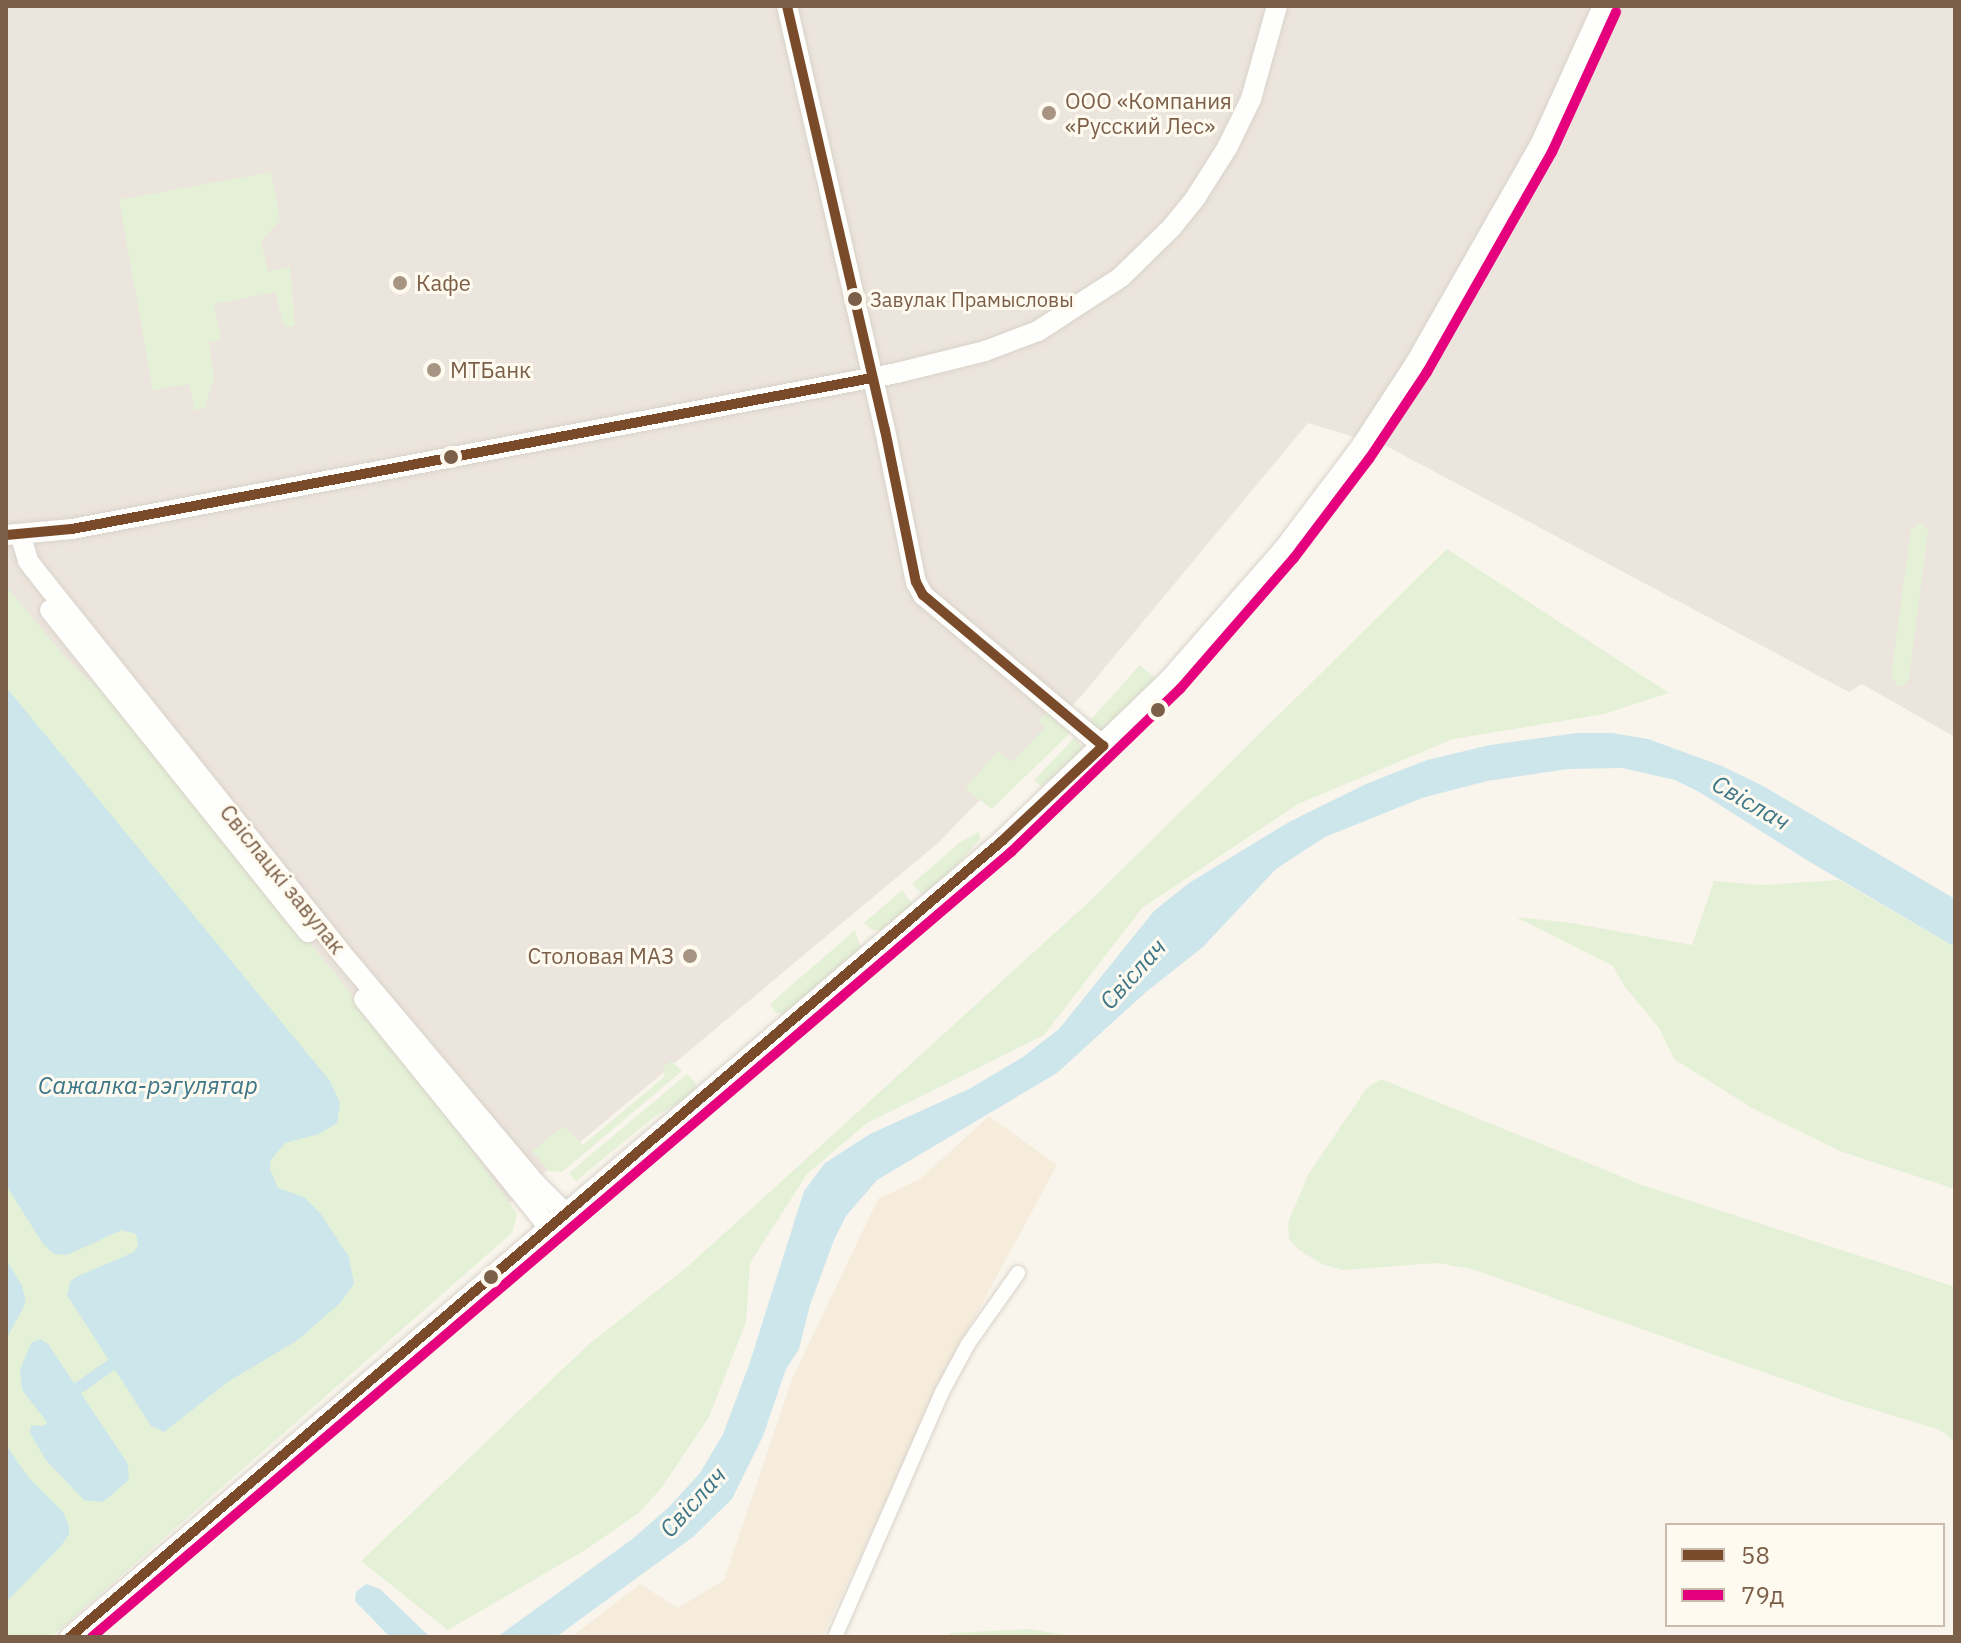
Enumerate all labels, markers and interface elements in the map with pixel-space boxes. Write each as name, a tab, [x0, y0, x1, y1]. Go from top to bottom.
place label: ООО «Компания «Русский Лес»	[1065, 87, 1232, 138]
marker: ООО «Компания «Русский Лес»	[1040, 104, 1058, 122]
place label: Кафе	[416, 270, 471, 296]
marker: Кафе	[391, 274, 409, 292]
place label: Завулак Прамысловы	[870, 287, 1074, 311]
marker: Завулак Прамысловы	[847, 291, 863, 307]
place label: МТБанк	[450, 357, 531, 383]
marker: МТБанк	[425, 361, 443, 379]
unlabelled marker	[443, 449, 459, 465]
unlabelled marker	[1150, 702, 1166, 718]
water label: Свіслач	[1707, 769, 1795, 837]
street label: Свіслацкі завулак	[215, 799, 351, 959]
water label: Свіслач	[1094, 933, 1172, 1015]
place label: Столовая МАЗ	[527, 943, 674, 969]
marker: Столовая МАЗ	[681, 947, 699, 965]
water label: Сажалка-рэгулятар	[38, 1072, 258, 1100]
unlabelled marker	[483, 1269, 499, 1285]
water label: Свіслач	[654, 1461, 732, 1543]
legend	[1665, 1523, 1945, 1627]
text: 58	[1741, 1539, 1770, 1571]
text: 79д	[1741, 1579, 1784, 1611]

